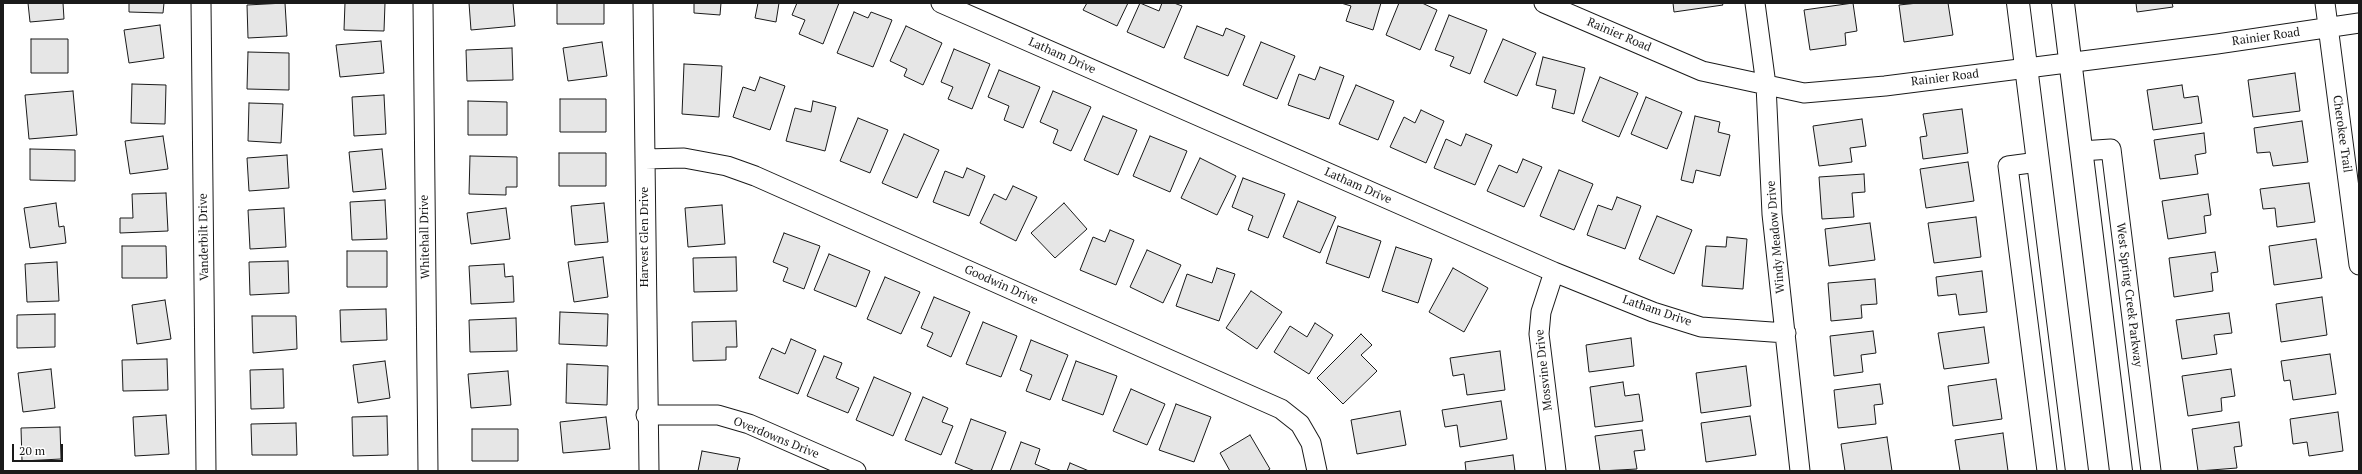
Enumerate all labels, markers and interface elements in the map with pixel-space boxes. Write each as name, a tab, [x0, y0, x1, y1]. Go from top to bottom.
street label: Rainier Road	[1585, 15, 1653, 55]
street label: Rainier Road	[2231, 25, 2301, 49]
street label: Latham Drive	[1026, 35, 1098, 77]
street label: Rainier Road	[1910, 67, 1980, 89]
street label: Cherokee Trail	[2329, 94, 2355, 174]
street label: Latham Drive	[1322, 165, 1394, 207]
street label: Windy Meadow Drive	[1764, 180, 1788, 294]
street label: Harvest Glen Drive	[638, 187, 652, 287]
street label: Vanderbilt Drive	[196, 193, 212, 281]
street label: Whitehall Drive	[417, 195, 433, 279]
street label: West Spring Creek Parkway	[2113, 222, 2145, 368]
street label: Goodwin Drive	[962, 262, 1040, 308]
street label: Latham Drive	[1621, 292, 1693, 330]
street label: Mossvine Drive	[1533, 329, 1555, 411]
street label: Overdowns Drive	[731, 414, 821, 462]
scale bar	[14, 436, 65, 462]
text: 20 m	[19, 443, 45, 458]

